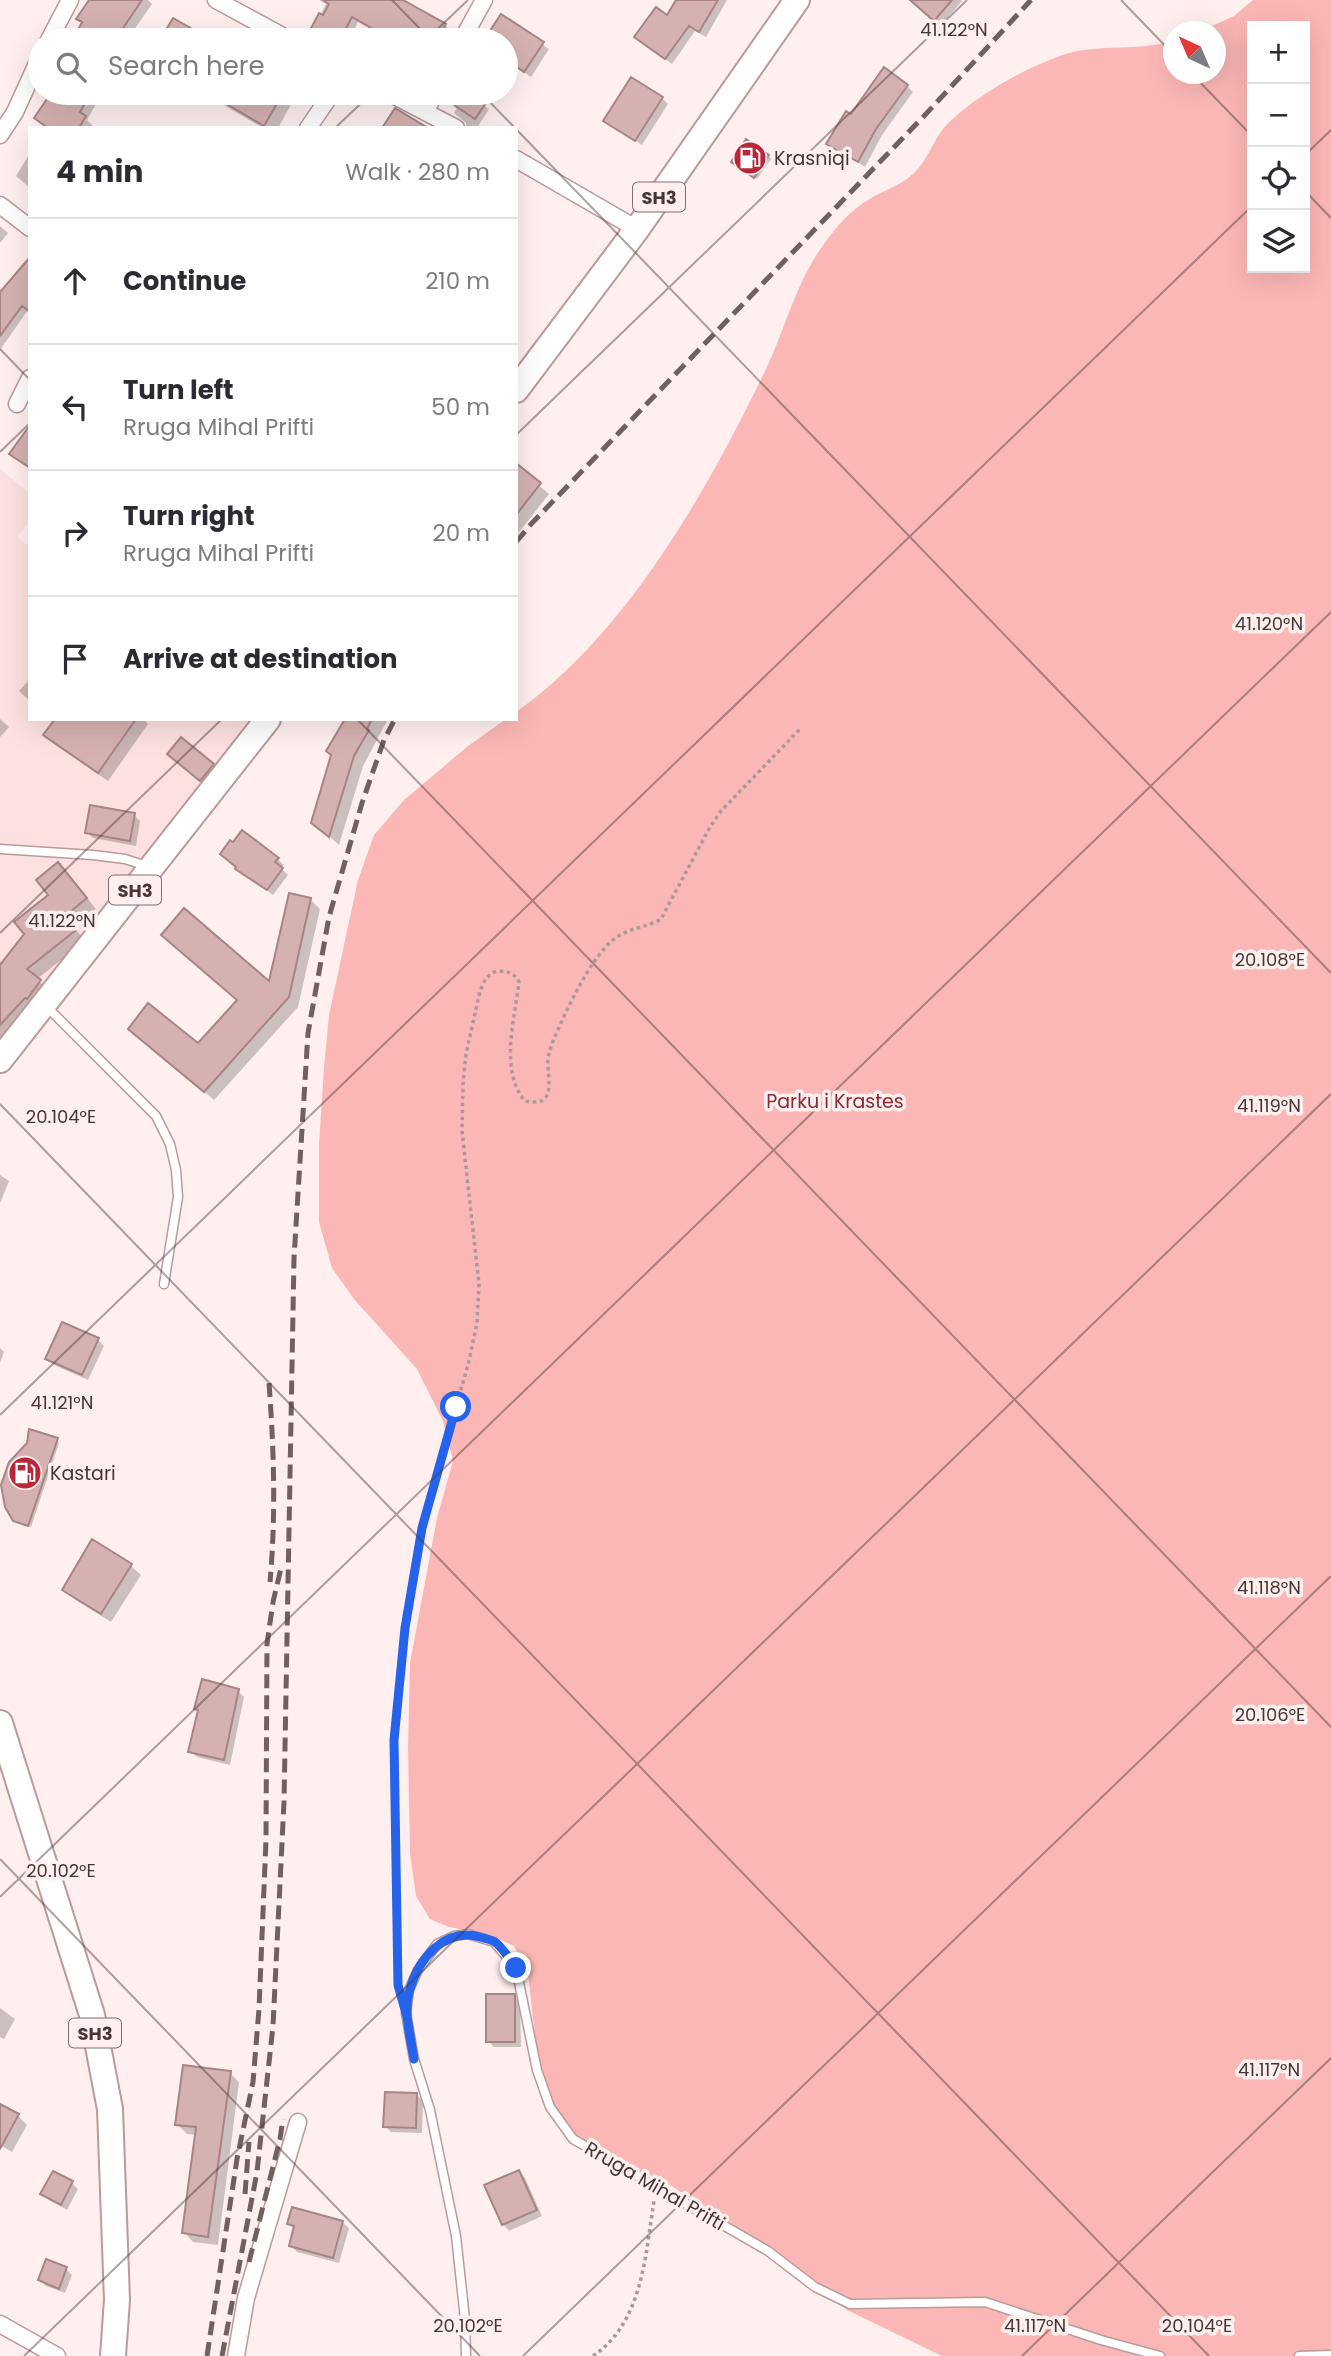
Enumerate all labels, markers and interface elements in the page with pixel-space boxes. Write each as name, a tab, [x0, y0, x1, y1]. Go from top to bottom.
text: 41.122°N	[920, 17, 988, 42]
north arrow	[1163, 21, 1226, 84]
map controls	[1247, 21, 1310, 273]
button: +	[1247, 21, 1310, 84]
search box	[28, 28, 518, 105]
icon: search	[52, 48, 90, 86]
text: Search here	[108, 48, 265, 84]
button: −	[1247, 84, 1310, 147]
fuel station icon: Krasniqi	[731, 139, 769, 177]
place label: Krasniqi	[774, 145, 850, 172]
button: locate	[1247, 147, 1310, 210]
text: 4 min	[56, 150, 144, 193]
text: Walk · 280 m	[345, 156, 490, 188]
road number: SH3	[633, 182, 685, 212]
button: layers	[1247, 210, 1310, 273]
icon: ahead	[56, 262, 94, 300]
text: Continue	[123, 263, 246, 299]
text: 210 m	[425, 265, 490, 297]
text: Turn left	[123, 372, 234, 408]
icon: left	[56, 388, 94, 426]
text: 50 m	[431, 391, 490, 423]
text: Rruga Mihal Prifti	[123, 411, 314, 443]
text: Turn right	[123, 498, 255, 534]
icon: right	[56, 514, 94, 552]
text: 20 m	[432, 517, 490, 549]
text: Rruga Mihal Prifti	[123, 537, 314, 569]
text: 41.120°N	[1235, 611, 1303, 636]
icon: arrive	[56, 640, 94, 678]
text: Arrive at destination	[123, 641, 398, 677]
road number: SH3	[109, 876, 161, 904]
text: 41.122°N	[28, 908, 96, 933]
text: 20.108°E	[1235, 947, 1305, 972]
park label: Parku i Krastes	[766, 1088, 904, 1115]
text: 41.119°N	[1237, 1093, 1301, 1118]
text: 20.104°E	[26, 1104, 96, 1129]
text: 41.121°N	[31, 1390, 93, 1415]
route start	[440, 1391, 471, 1422]
fuel station icon: Kastari	[6, 1454, 44, 1492]
place label: Kastari	[50, 1460, 116, 1487]
text: 41.118°N	[1237, 1575, 1301, 1600]
text: 20.106°E	[1235, 1702, 1305, 1727]
text: 20.102°E	[26, 1858, 96, 1883]
route end	[500, 1952, 531, 1983]
road number: SH3	[69, 2019, 121, 2048]
text: 41.117°N	[1238, 2057, 1300, 2082]
street label: Rruga Mihal Prifti	[580, 2135, 730, 2237]
text: 20.102°E	[433, 2313, 503, 2338]
text: 41.117°N	[1004, 2313, 1066, 2338]
text: 20.104°E	[1162, 2313, 1232, 2338]

